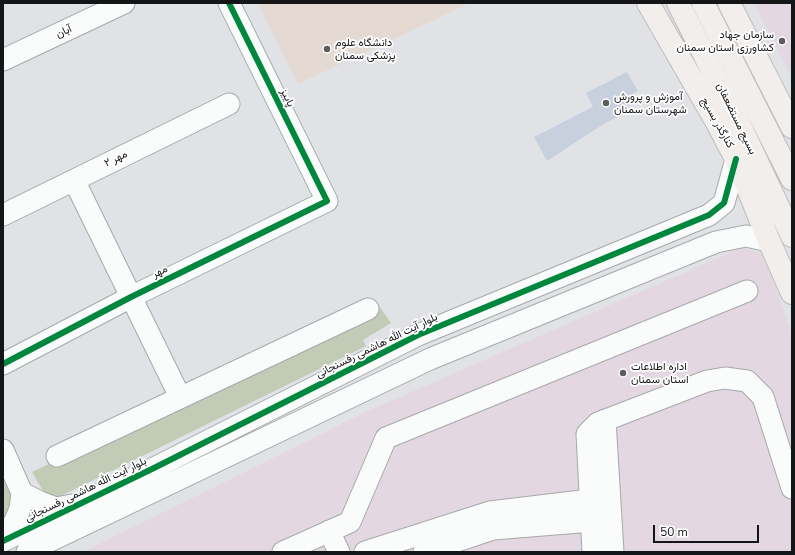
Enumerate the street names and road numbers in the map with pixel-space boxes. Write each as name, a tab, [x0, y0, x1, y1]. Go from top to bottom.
street label: آبان	[54, 23, 74, 41]
street label: بسیج مستضعفان	[713, 81, 759, 157]
street label: پاییز	[277, 87, 297, 109]
street label: کنارگذر بسیج	[698, 95, 736, 151]
street label: مهر ۲	[102, 148, 130, 170]
street label: مهر	[150, 263, 170, 281]
street label: بلوار آیت الله هاشمی رفسنجانی	[314, 311, 440, 381]
street label: بلوار آیت الله هاشمی رفسنجانی	[23, 455, 149, 525]

